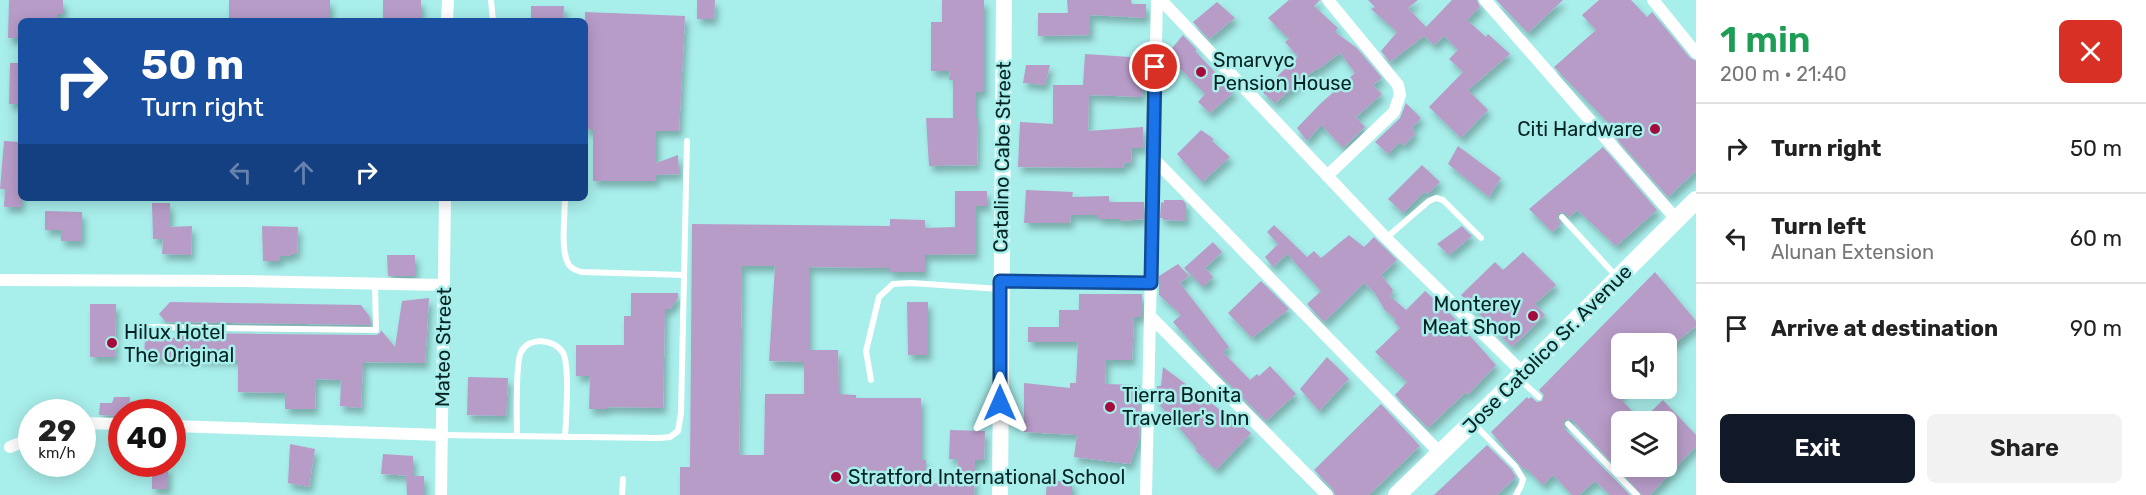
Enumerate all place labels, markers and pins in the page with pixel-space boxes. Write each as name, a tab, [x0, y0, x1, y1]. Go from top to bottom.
pin	[1129, 41, 1180, 92]
place label: Smarvyc Pension House	[1213, 48, 1352, 95]
marker: Smarvyc Pension House	[1194, 65, 1208, 79]
place label: Citi Hardware	[1517, 117, 1643, 141]
marker: Citi Hardware	[1648, 122, 1662, 136]
place label: Monterey Meat Shop	[1422, 292, 1521, 339]
marker: Monterey Meat Shop	[1526, 309, 1540, 323]
place label: Hilux Hotel The Original	[124, 320, 234, 367]
marker: Hilux Hotel The Original	[105, 336, 119, 350]
place label: Tierra Bonita Traveller's Inn	[1122, 383, 1249, 430]
marker: Tierra Bonita Traveller's Inn	[1103, 400, 1117, 414]
place label: Stratford International School	[848, 465, 1125, 489]
marker: Stratford International School	[829, 470, 843, 484]

